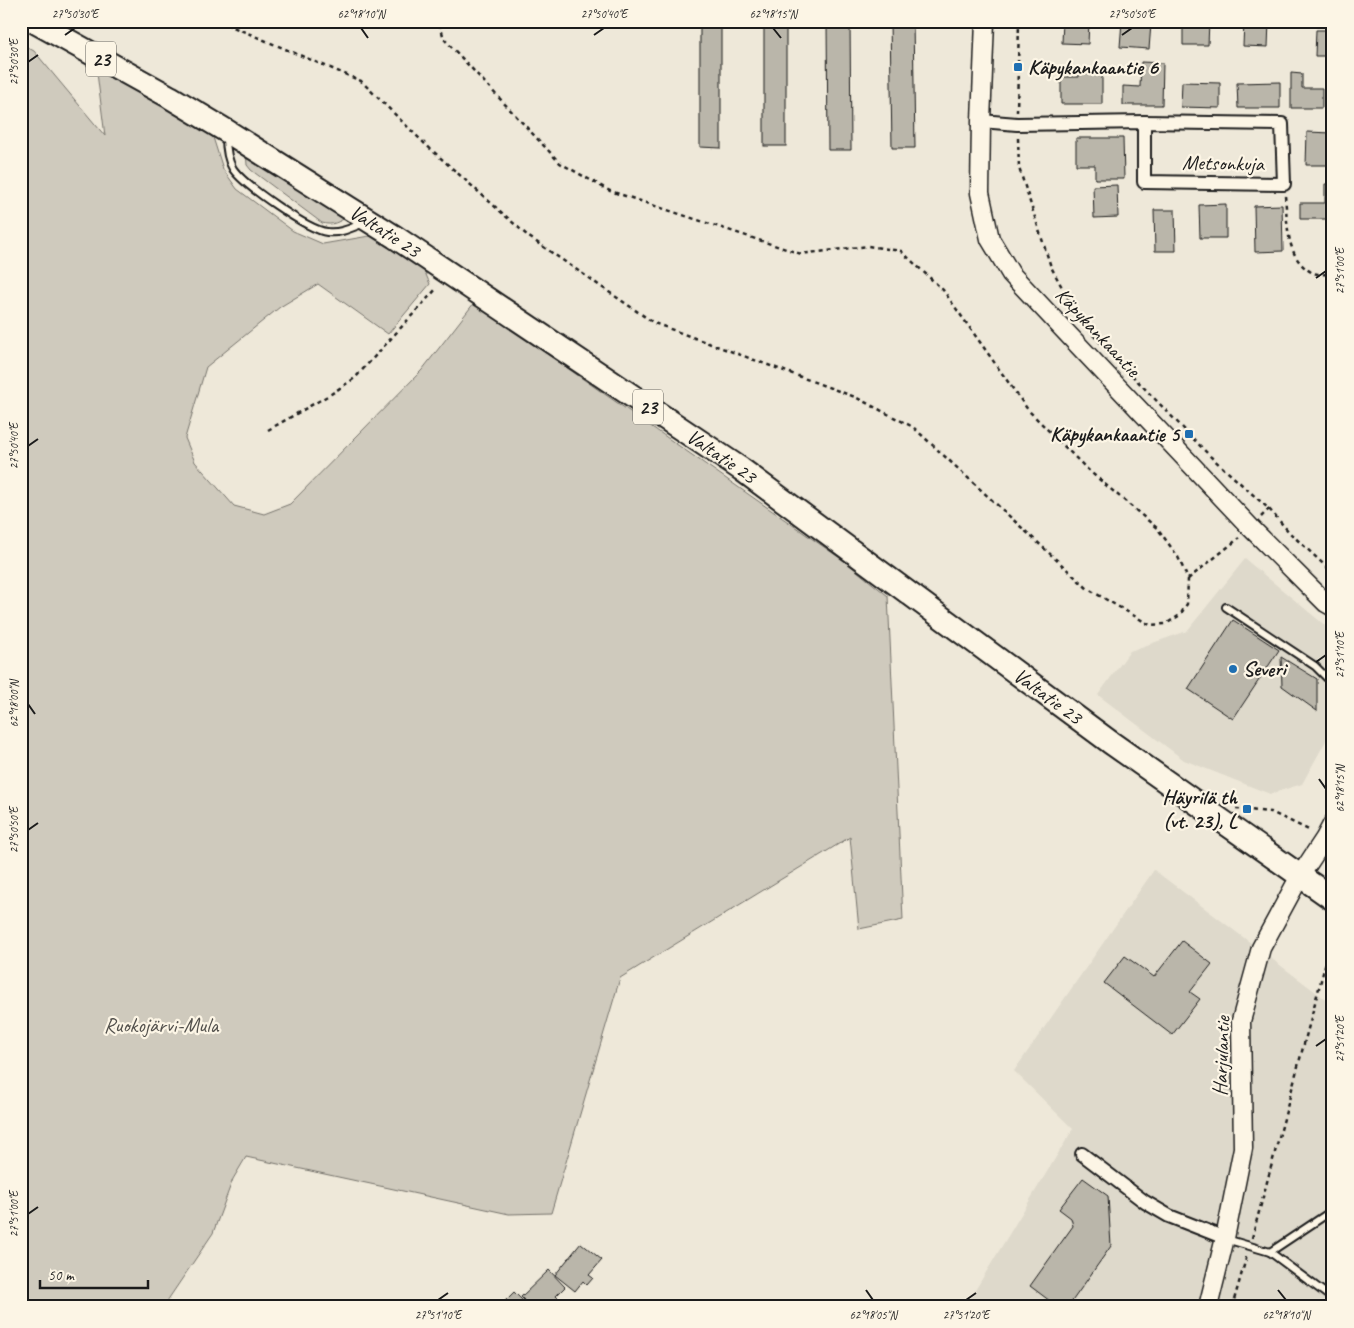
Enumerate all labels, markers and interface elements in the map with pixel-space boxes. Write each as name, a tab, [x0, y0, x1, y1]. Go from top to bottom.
text: 27°50'30"E	[52, 6, 100, 22]
text: 62°18'10"N	[337, 6, 386, 22]
text: 27°50'40"E	[581, 6, 629, 22]
text: 62°18'15"N	[749, 6, 798, 22]
text: 27°50'50"E	[1109, 6, 1157, 22]
text: 27°50'30"E	[6, 37, 22, 85]
road number: 23	[86, 42, 116, 76]
place label: Käpykankaantie 6	[1028, 54, 1160, 81]
marker: Käpykankaantie 6	[1012, 61, 1024, 73]
street label: Metsonkuja	[1182, 149, 1266, 177]
street label: Valtatie 23	[345, 199, 427, 264]
text: 27°51'00"E	[1332, 246, 1348, 294]
street label: Käpykankaantie	[1050, 282, 1147, 383]
road number: 23	[633, 390, 663, 424]
text: 27°50'40"E	[6, 421, 22, 469]
place label: Käpykankaantie 5	[1050, 421, 1181, 448]
street label: Valtatie 23	[682, 423, 763, 490]
marker: Käpykankaantie 5	[1183, 428, 1195, 440]
text: 27°51'10"E	[1332, 630, 1348, 678]
place label: Severi	[1243, 656, 1289, 682]
street label: Valtatie 23	[1008, 662, 1089, 731]
marker: Severi	[1227, 663, 1239, 675]
text: 62°18'00"N	[6, 679, 22, 728]
text: 62°18'15"N	[1332, 764, 1348, 813]
place label: Häyrilä th (vt. 23), L	[1162, 784, 1238, 834]
marker: Häyrilä th (vt. 23), L	[1241, 803, 1253, 815]
text: 27°50'50"E	[6, 805, 22, 853]
park label: Ruokojärvi-Mula	[104, 1012, 220, 1038]
street label: Harjulantie	[1207, 1014, 1235, 1096]
text: 27°51'20"E	[1332, 1014, 1348, 1062]
text: 27°51'00"E	[6, 1189, 22, 1237]
scale bar	[40, 1258, 148, 1290]
text: 50 m	[48, 1266, 75, 1285]
text: 27°51'10"E	[415, 1307, 463, 1323]
text: 62°18'05"N	[849, 1307, 898, 1323]
text: 27°51'20"E	[943, 1307, 991, 1323]
text: 62°18'10"N	[1262, 1307, 1311, 1323]

